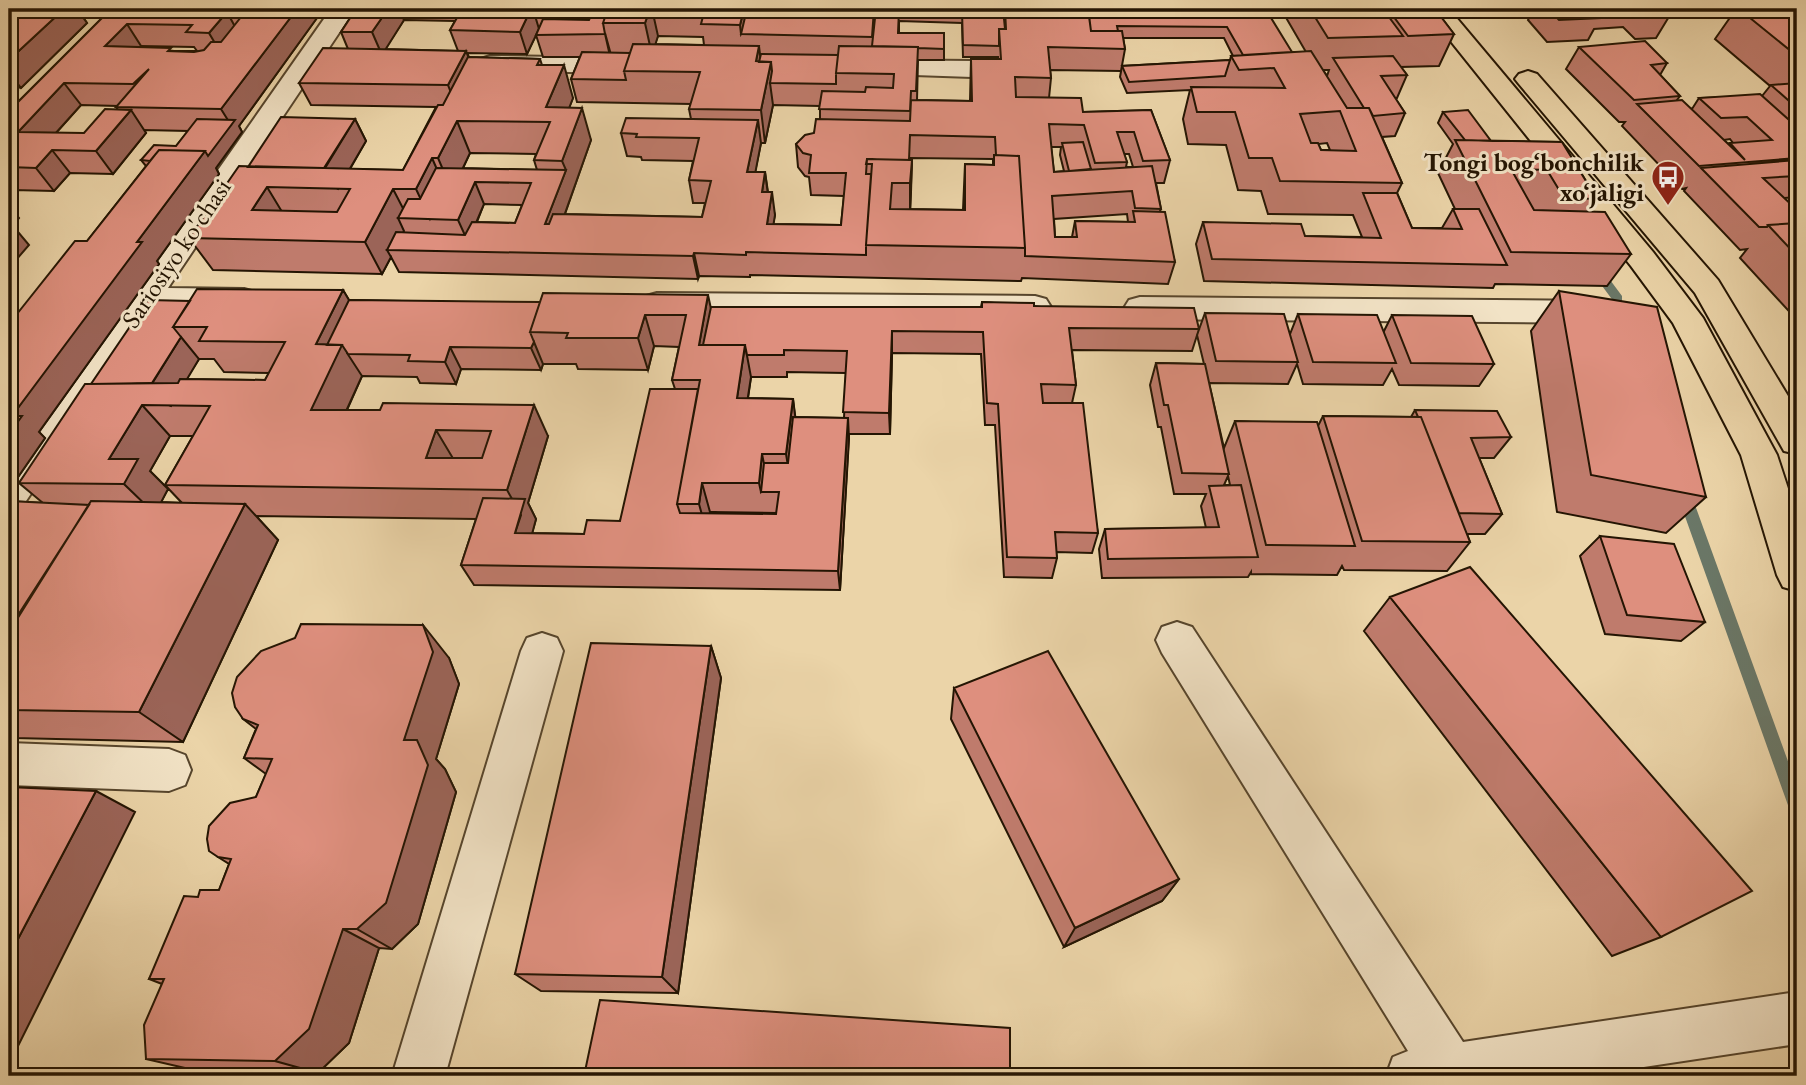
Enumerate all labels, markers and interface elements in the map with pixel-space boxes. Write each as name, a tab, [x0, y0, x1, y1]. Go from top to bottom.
place label: Tongi bog‘bonchilik xo‘jaligi	[1424, 145, 1645, 209]
bus stop icon: Tongi bog‘bonchilik xo‘jaligi	[1649, 158, 1687, 207]
street label: Sariosiyo ko'chasi	[113, 172, 239, 334]

